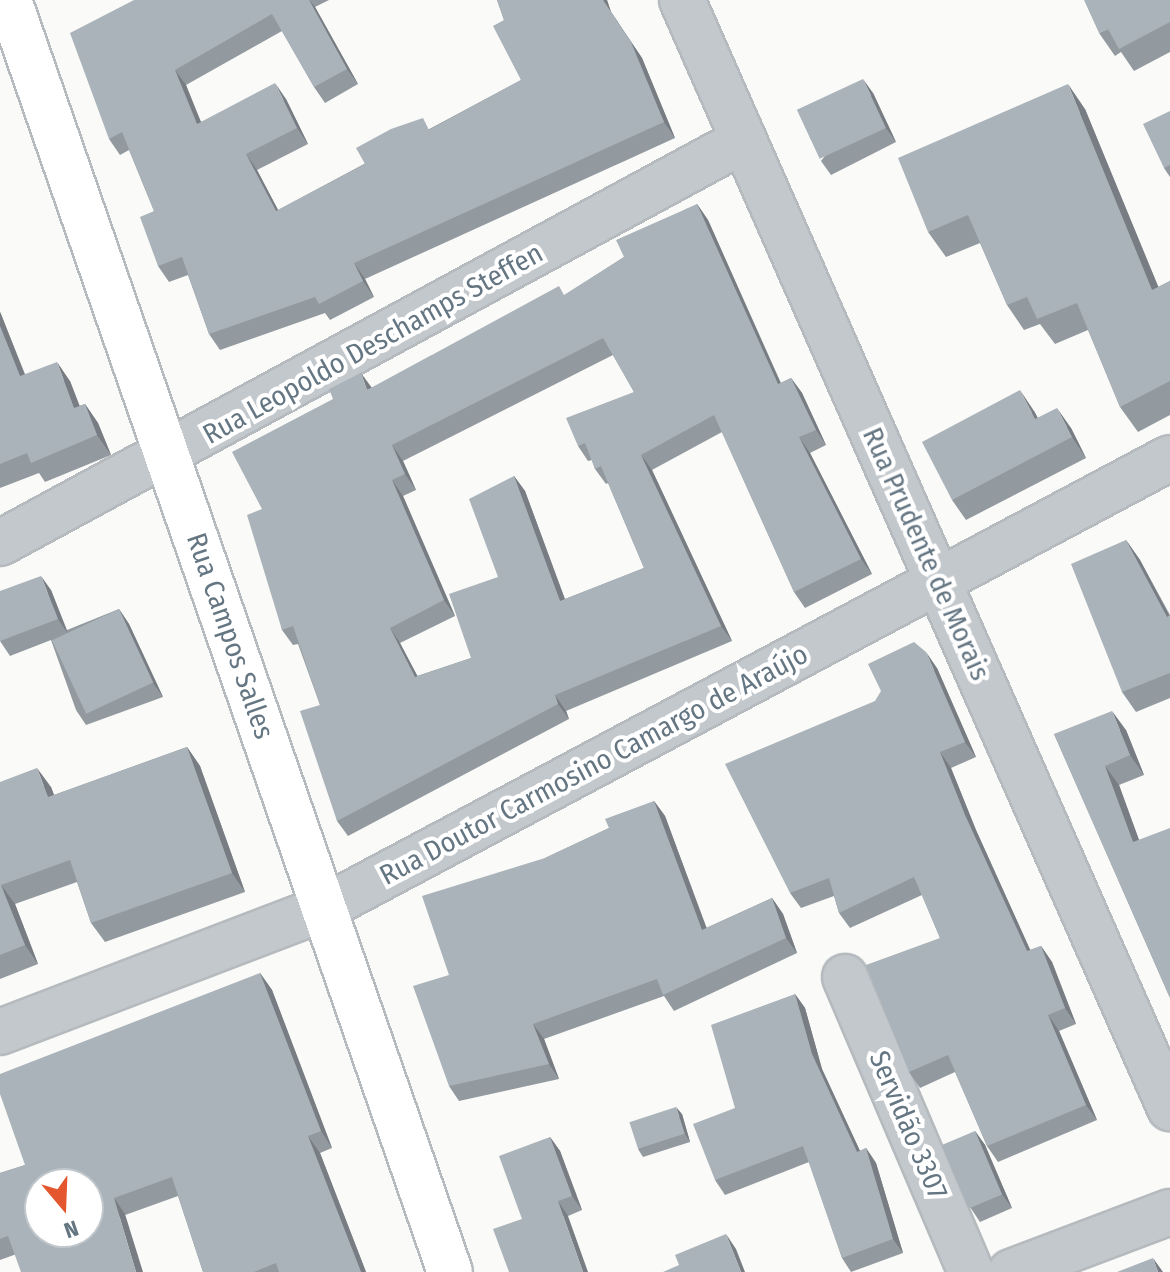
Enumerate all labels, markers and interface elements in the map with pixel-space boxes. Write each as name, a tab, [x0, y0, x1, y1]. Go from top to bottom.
street label: Rua Leopoldo Deschamps Steffen	[197, 236, 549, 452]
street label: Rua Prudente de Morais	[855, 422, 997, 686]
street label: Rua Campos Salles	[179, 529, 281, 743]
street label: Rua Doutor Carmosino Camargo de Araújo	[374, 638, 814, 892]
street label: Servidão 3307	[862, 1046, 954, 1204]
north arrow	[24, 1168, 104, 1248]
text: N	[61, 1214, 82, 1244]

